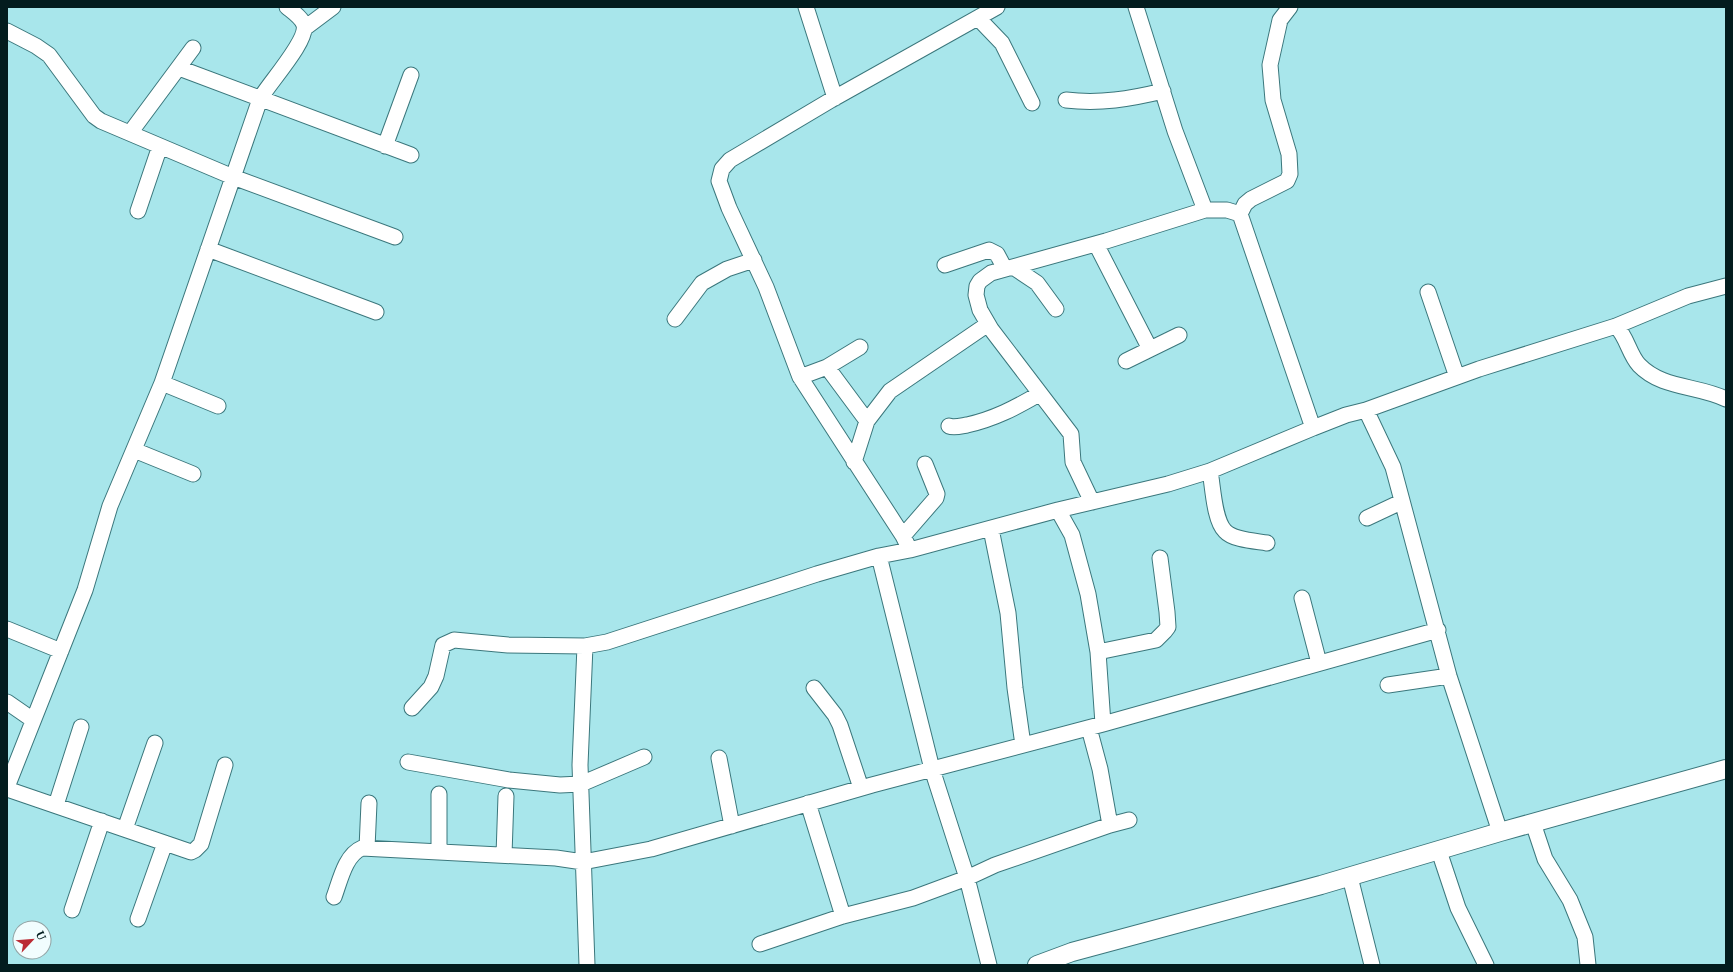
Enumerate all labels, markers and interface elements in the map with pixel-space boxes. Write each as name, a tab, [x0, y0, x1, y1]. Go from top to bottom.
north arrow	[12, 920, 52, 960]
text: U	[33, 929, 49, 943]

